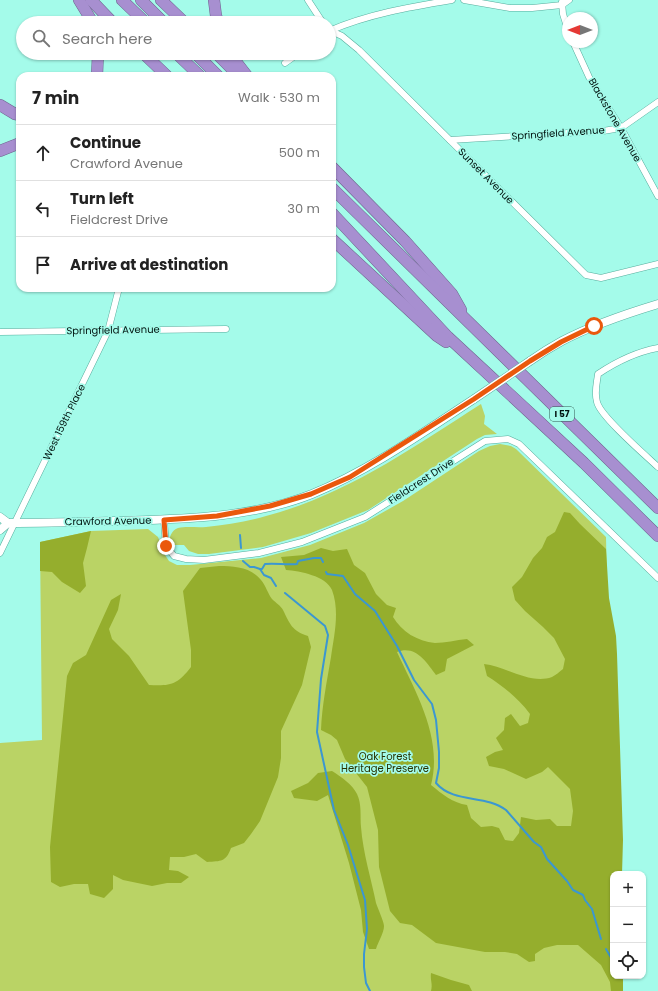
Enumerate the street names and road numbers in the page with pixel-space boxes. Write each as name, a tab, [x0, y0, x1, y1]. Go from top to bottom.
street label: Blackstone Avenue	[585, 75, 645, 165]
street label: Springfield Avenue	[511, 122, 605, 144]
street label: Sunset Avenue	[455, 145, 517, 207]
street label: Springfield Avenue	[66, 322, 160, 338]
street label: West 159th Place	[39, 381, 89, 463]
road number: I 57	[550, 407, 574, 421]
street label: Fieldcrest Drive	[385, 454, 457, 508]
street label: Crawford Avenue	[64, 513, 152, 529]

